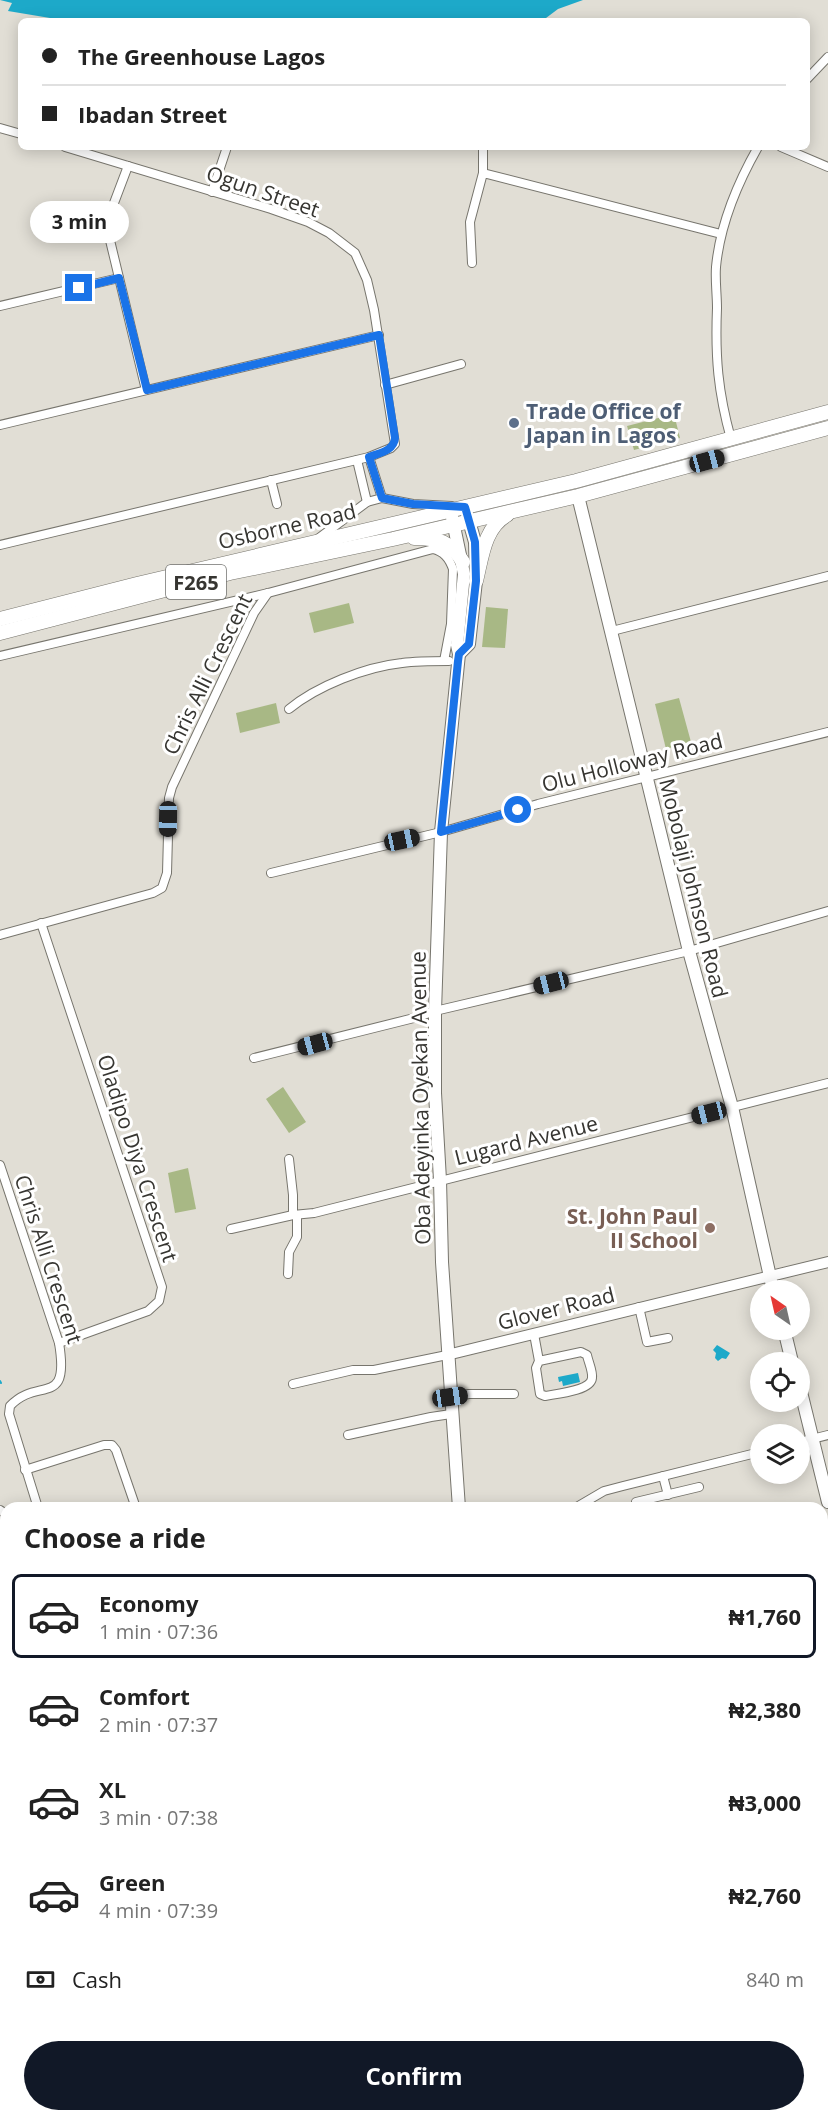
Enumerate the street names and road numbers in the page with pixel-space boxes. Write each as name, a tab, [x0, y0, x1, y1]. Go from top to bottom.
street label: Ogun Street	[203, 159, 323, 223]
street label: Osborne Road	[215, 497, 359, 555]
road number: F265	[166, 565, 226, 599]
street label: Chris Alli Crescent	[156, 589, 258, 759]
street label: Olu Holloway Road	[539, 726, 725, 798]
street label: Mobolaji Johnson Road	[653, 775, 735, 1001]
street label: Oba Adeyinka Oyekan Avenue	[403, 951, 437, 1245]
street label: Oladipo Diya Crescent	[91, 1051, 185, 1265]
street label: Lugard Avenue	[451, 1109, 601, 1171]
street label: Chris Alli Crescent	[9, 1171, 89, 1347]
street label: Glover Road	[495, 1280, 617, 1336]

